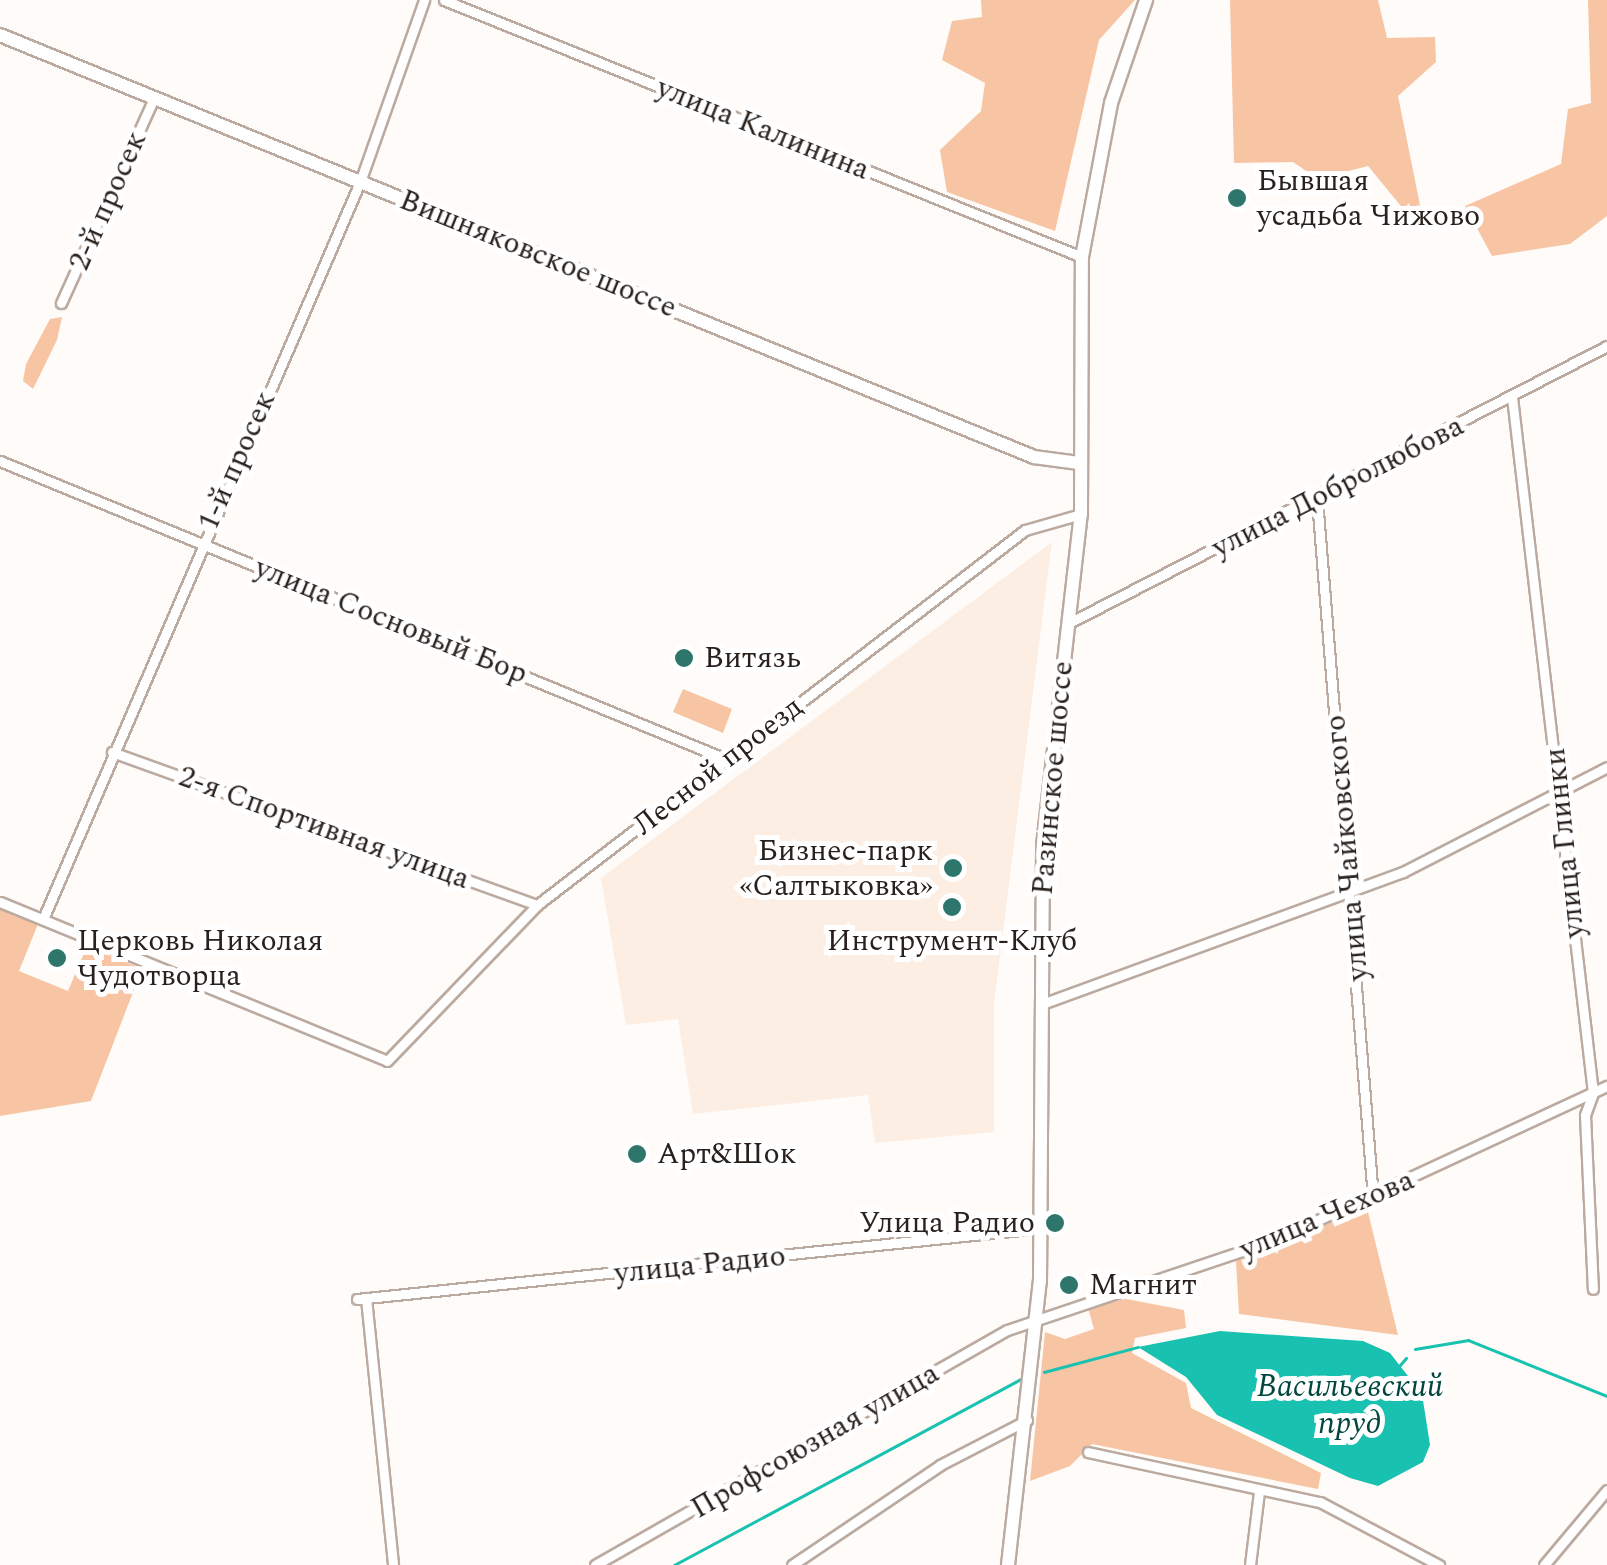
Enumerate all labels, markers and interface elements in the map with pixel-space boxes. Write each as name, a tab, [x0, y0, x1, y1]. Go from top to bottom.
street label: улица Калинина	[651, 70, 875, 188]
street label: 2-й просек	[61, 126, 155, 276]
place label: Бывшая усадьба Чижово	[1257, 163, 1480, 234]
street label: Вишняковское шоссе	[394, 182, 682, 326]
marker: Бывшая усадьба Чижово	[1226, 187, 1248, 209]
street label: 1-й просек	[190, 386, 284, 536]
street label: улица Добролюбова	[1206, 408, 1470, 566]
street label: улица Сосновый Бор	[249, 550, 533, 692]
place label: Витязь	[704, 640, 801, 676]
marker: Витязь	[673, 647, 695, 669]
street label: Разинское шоссе	[1025, 659, 1081, 897]
street label: Лесной проезд	[626, 689, 810, 843]
street label: улица Чайковского	[1317, 714, 1377, 982]
street label: улица Глинки	[1537, 746, 1593, 940]
street label: 2-я Спортивная улица	[174, 759, 474, 897]
place label: Бизнес-парк «Салтыковка»	[739, 833, 933, 904]
marker: Бизнес-парк «Салтыковка»	[942, 857, 964, 879]
marker: Инструмент-Клуб	[941, 896, 963, 918]
place label: Церковь Николая Чудотворца	[77, 923, 323, 994]
place label: Инструмент-Клуб	[827, 923, 1077, 959]
marker: Церковь Николая Чудотворца	[46, 947, 68, 969]
place label: Арт&Шок	[657, 1136, 797, 1172]
marker: Арт&Шок	[626, 1143, 648, 1165]
street label: улица Чехова	[1234, 1162, 1420, 1268]
place label: Улица Радио	[859, 1205, 1035, 1241]
marker: Улица Радио	[1044, 1212, 1066, 1234]
street label: улица Радио	[613, 1238, 787, 1292]
place label: Магнит	[1089, 1267, 1197, 1303]
marker: Магнит	[1058, 1274, 1080, 1296]
street label: Профсоюзная улица	[685, 1355, 945, 1527]
water label: Васильевский пруд	[1257, 1369, 1443, 1444]

